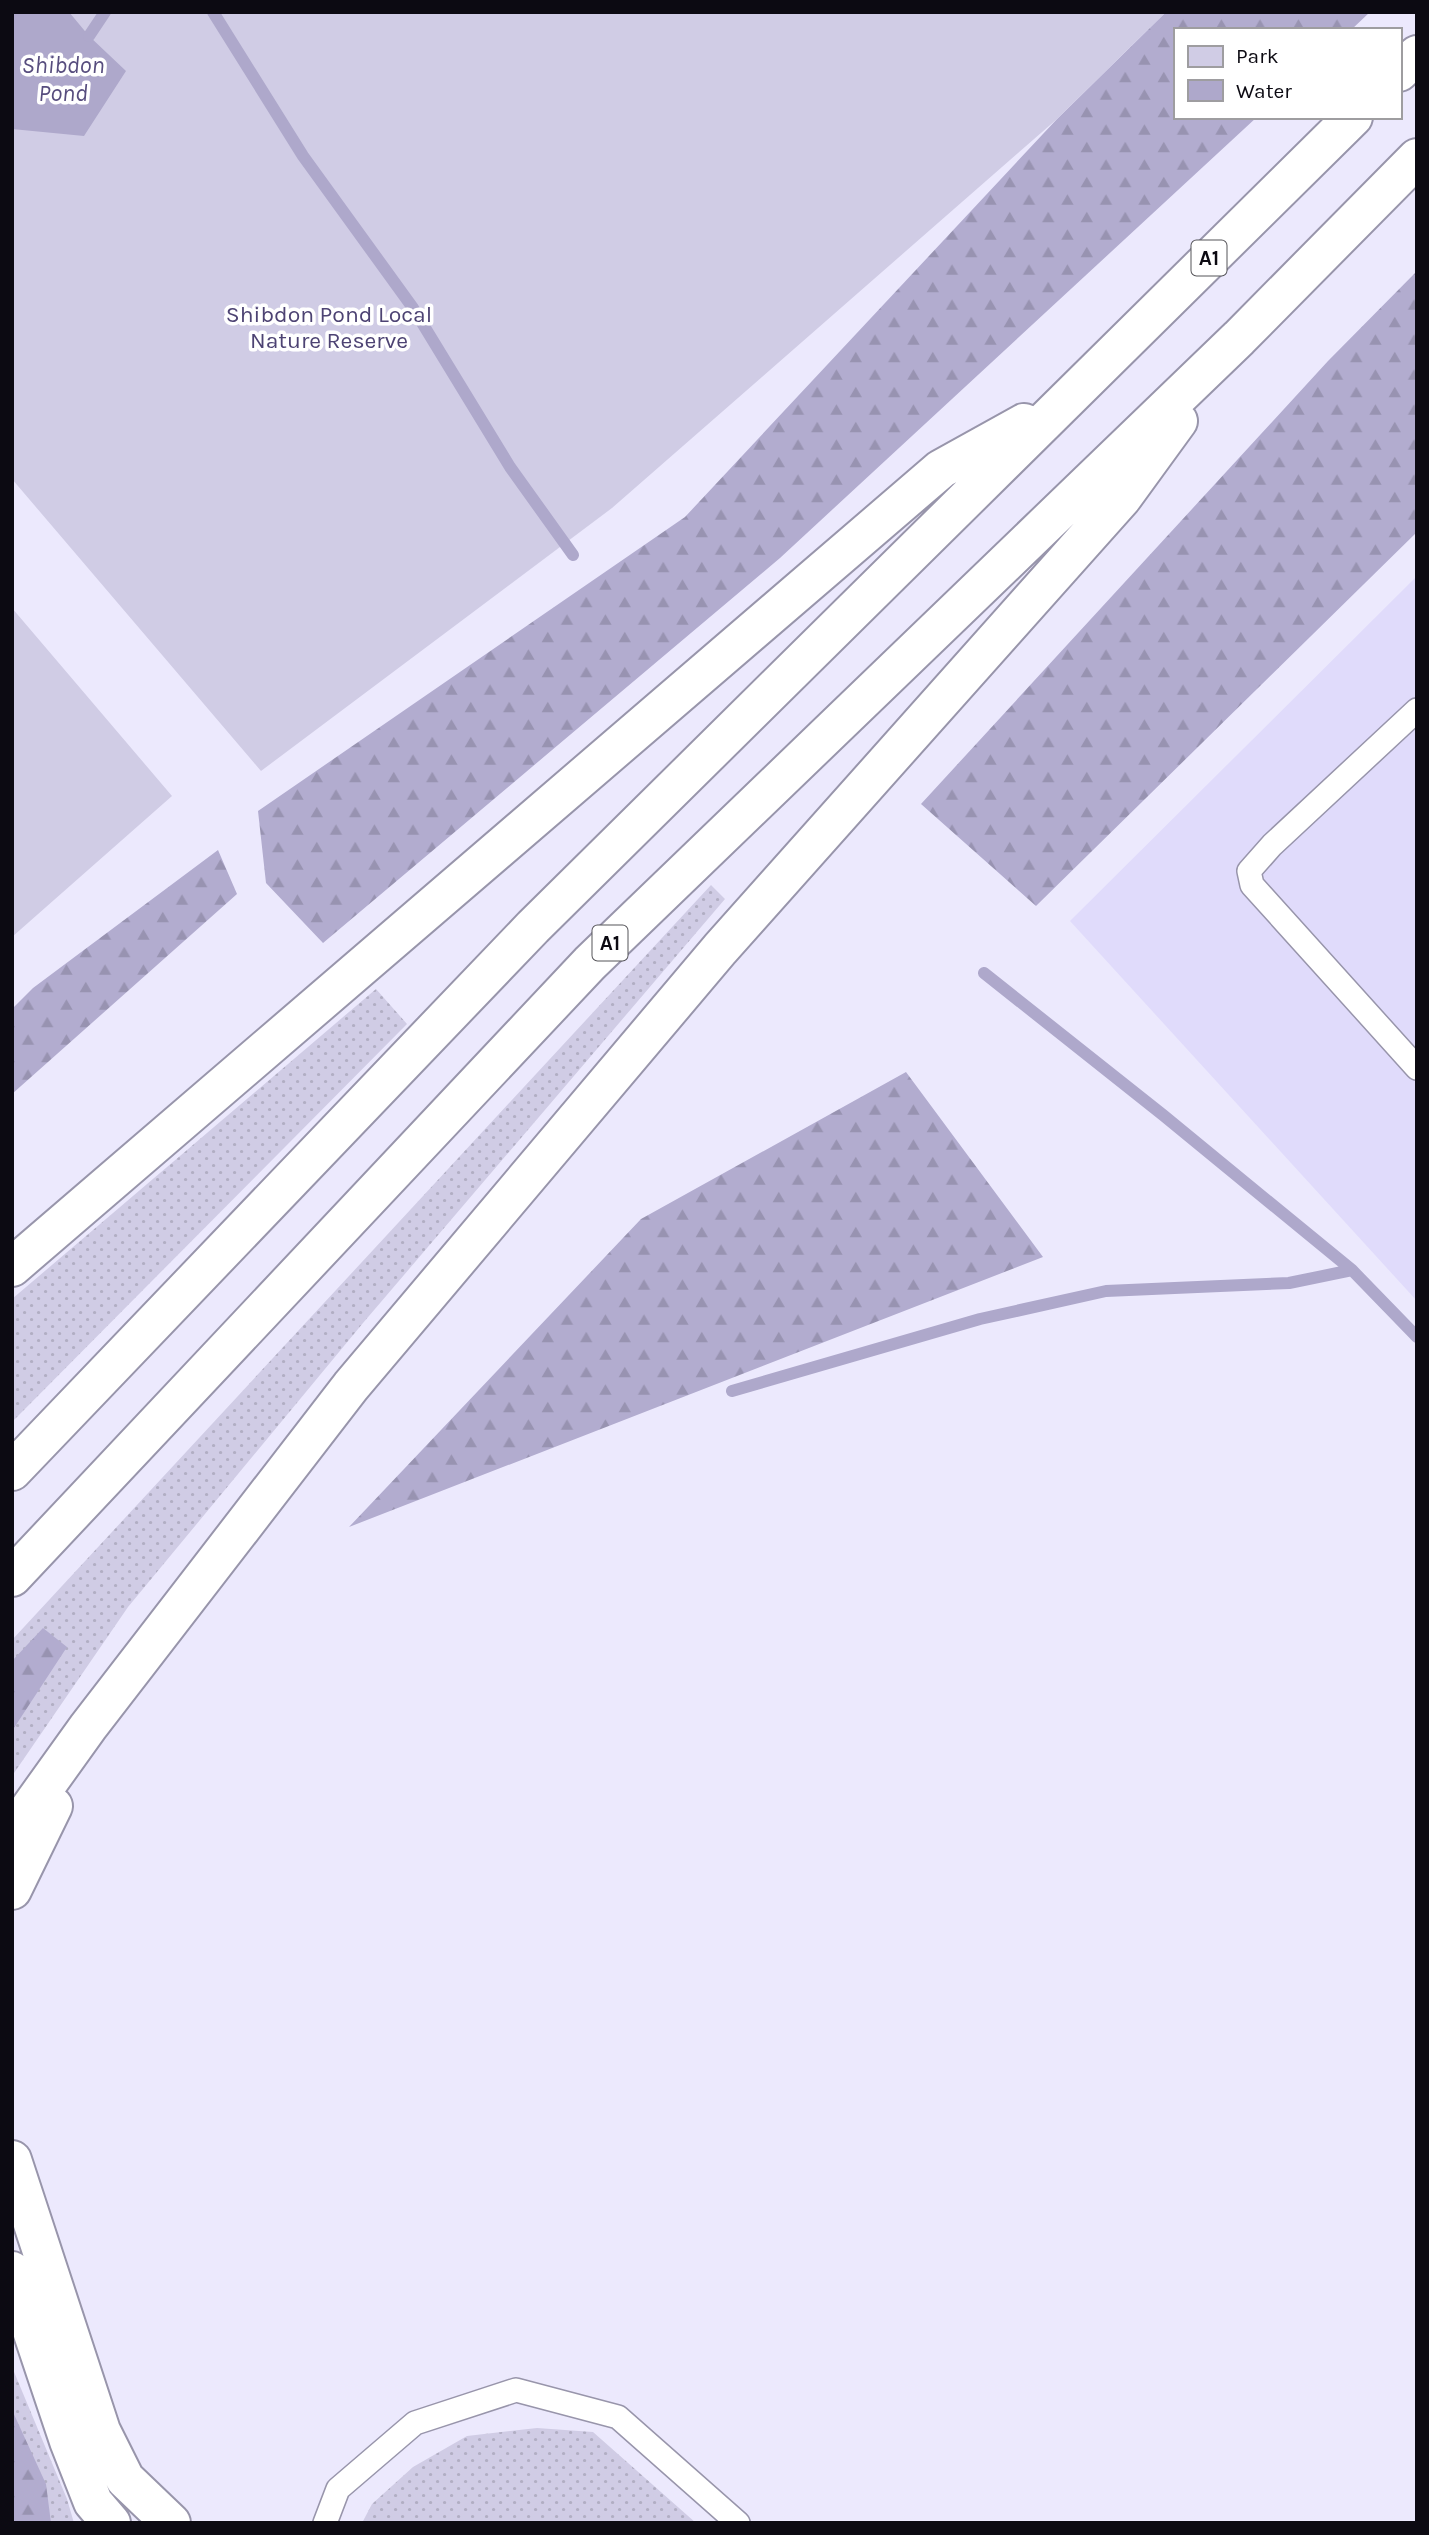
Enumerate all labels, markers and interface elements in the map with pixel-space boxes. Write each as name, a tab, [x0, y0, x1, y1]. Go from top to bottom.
legend	[1174, 28, 1401, 119]
text: Park	[1236, 44, 1279, 68]
water label: Shibdon Pond	[22, 51, 104, 107]
text: Water	[1236, 79, 1292, 103]
road number: A1	[1192, 240, 1226, 276]
park label: Shibdon Pond Local Nature Reserve	[226, 301, 432, 354]
road number: A1	[592, 926, 628, 960]

